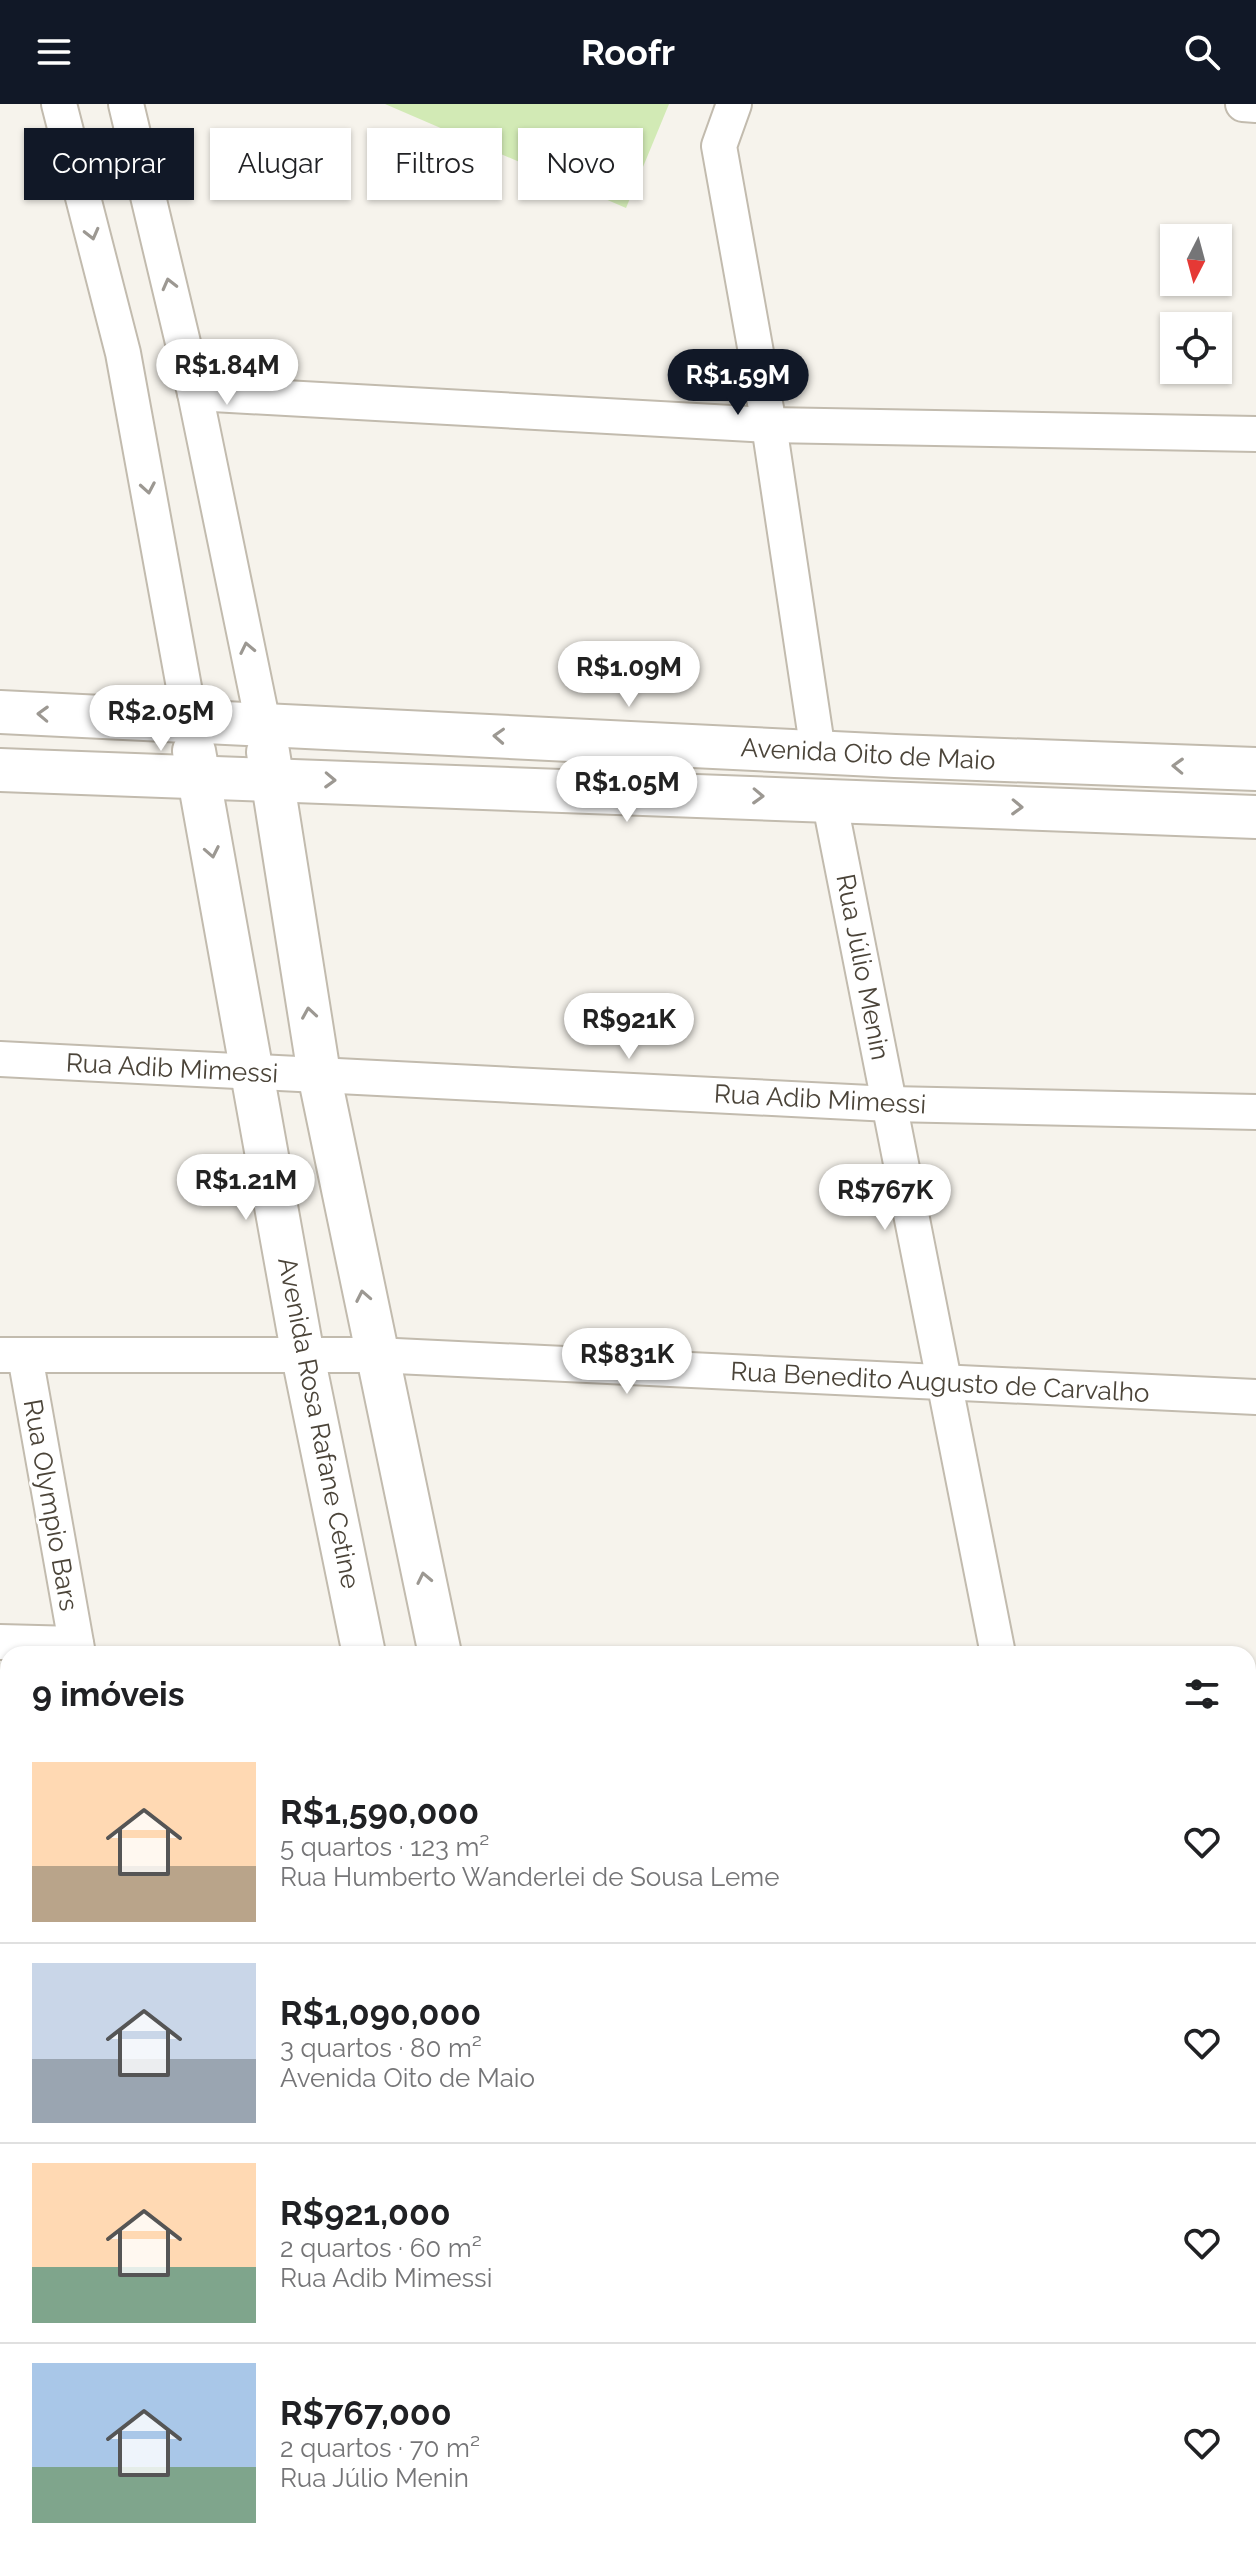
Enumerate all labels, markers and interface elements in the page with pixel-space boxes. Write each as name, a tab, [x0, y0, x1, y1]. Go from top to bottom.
icon: menu	[32, 30, 76, 74]
icon: search	[1180, 30, 1224, 74]
text: Roofr	[581, 31, 675, 73]
chip: Comprar	[24, 128, 194, 200]
chip: Alugar	[210, 128, 351, 200]
chip: Filtros	[367, 128, 502, 200]
chip: Novo	[518, 128, 643, 200]
north arrow	[1160, 224, 1232, 296]
map controls	[1160, 224, 1232, 384]
one-way arrow	[83, 226, 100, 240]
one-way arrow	[161, 278, 178, 292]
button: locate	[1160, 312, 1232, 384]
pin: R$1.84M	[153, 339, 301, 407]
pin: R$1.59M	[664, 349, 812, 417]
text: R$1.84M	[174, 350, 280, 380]
text: R$1.59M	[686, 360, 790, 390]
one-way arrow	[138, 481, 155, 494]
one-way arrow	[240, 641, 257, 655]
pin: R$1.09M	[555, 641, 703, 709]
text: R$1.09M	[576, 652, 682, 682]
pin: R$2.05M	[87, 685, 235, 753]
text: R$2.05M	[107, 696, 215, 726]
one-way arrow	[36, 706, 49, 723]
one-way arrow	[492, 728, 505, 745]
street label: Avenida Oito de Maio	[740, 732, 996, 776]
pin: R$1.05M	[553, 756, 701, 824]
one-way arrow	[1171, 758, 1184, 775]
text: R$1.05M	[574, 767, 680, 797]
one-way arrow	[324, 772, 337, 789]
one-way arrow	[752, 788, 765, 805]
one-way arrow	[1011, 798, 1024, 815]
one-way arrow	[203, 846, 220, 859]
street label: Rua Júlio Menin	[830, 871, 896, 1063]
pin: R$921K	[564, 993, 694, 1061]
text: R$921K	[582, 1004, 676, 1034]
one-way arrow	[302, 1006, 319, 1020]
street label: Rua Adib Mimessi	[65, 1047, 279, 1089]
street label: Rua Adib Mimessi	[713, 1078, 927, 1120]
pin: R$1.21M	[172, 1154, 320, 1222]
pin: R$767K	[820, 1164, 950, 1232]
text: R$1.21M	[195, 1165, 297, 1195]
text: R$767K	[837, 1175, 933, 1205]
street label: Avenida Rosa Rafane Cetine	[272, 1255, 366, 1591]
one-way arrow	[356, 1289, 373, 1303]
pin: R$831K	[562, 1328, 692, 1396]
text: R$831K	[580, 1339, 674, 1369]
street label: Rua Benedito Augusto de Carvalho	[730, 1356, 1150, 1408]
street label: Rua Olympio Bars	[18, 1397, 84, 1613]
one-way arrow	[416, 1571, 433, 1585]
icon: filters	[1180, 1672, 1224, 1716]
text: 9 imóveis	[32, 1674, 184, 1714]
text: R$1,590,000	[280, 1792, 479, 1832]
icon: home	[96, 1794, 192, 1890]
icon: heart	[1180, 1820, 1224, 1864]
text: 5 quartos · 123 m²	[280, 1832, 489, 1862]
text: Rua Humberto Wanderlei de Sousa Leme	[280, 1862, 779, 1892]
text: R$1,090,000	[280, 1993, 481, 2033]
icon: home	[96, 1995, 192, 2091]
icon: heart	[1180, 2021, 1224, 2065]
text: 3 quartos · 80 m²	[280, 2033, 482, 2063]
text: Avenida Oito de Maio	[280, 2063, 535, 2093]
text: R$921,000	[280, 2193, 451, 2233]
icon: home	[96, 2195, 192, 2291]
icon: heart	[1180, 2221, 1224, 2265]
text: 2 quartos · 60 m²	[280, 2233, 482, 2263]
text: Rua Adib Mimessi	[280, 2263, 492, 2293]
text: R$767,000	[280, 2393, 452, 2433]
icon: home	[96, 2395, 192, 2491]
icon: heart	[1180, 2421, 1224, 2465]
text: 2 quartos · 70 m²	[280, 2433, 480, 2463]
text: Rua Júlio Menin	[280, 2463, 469, 2493]

